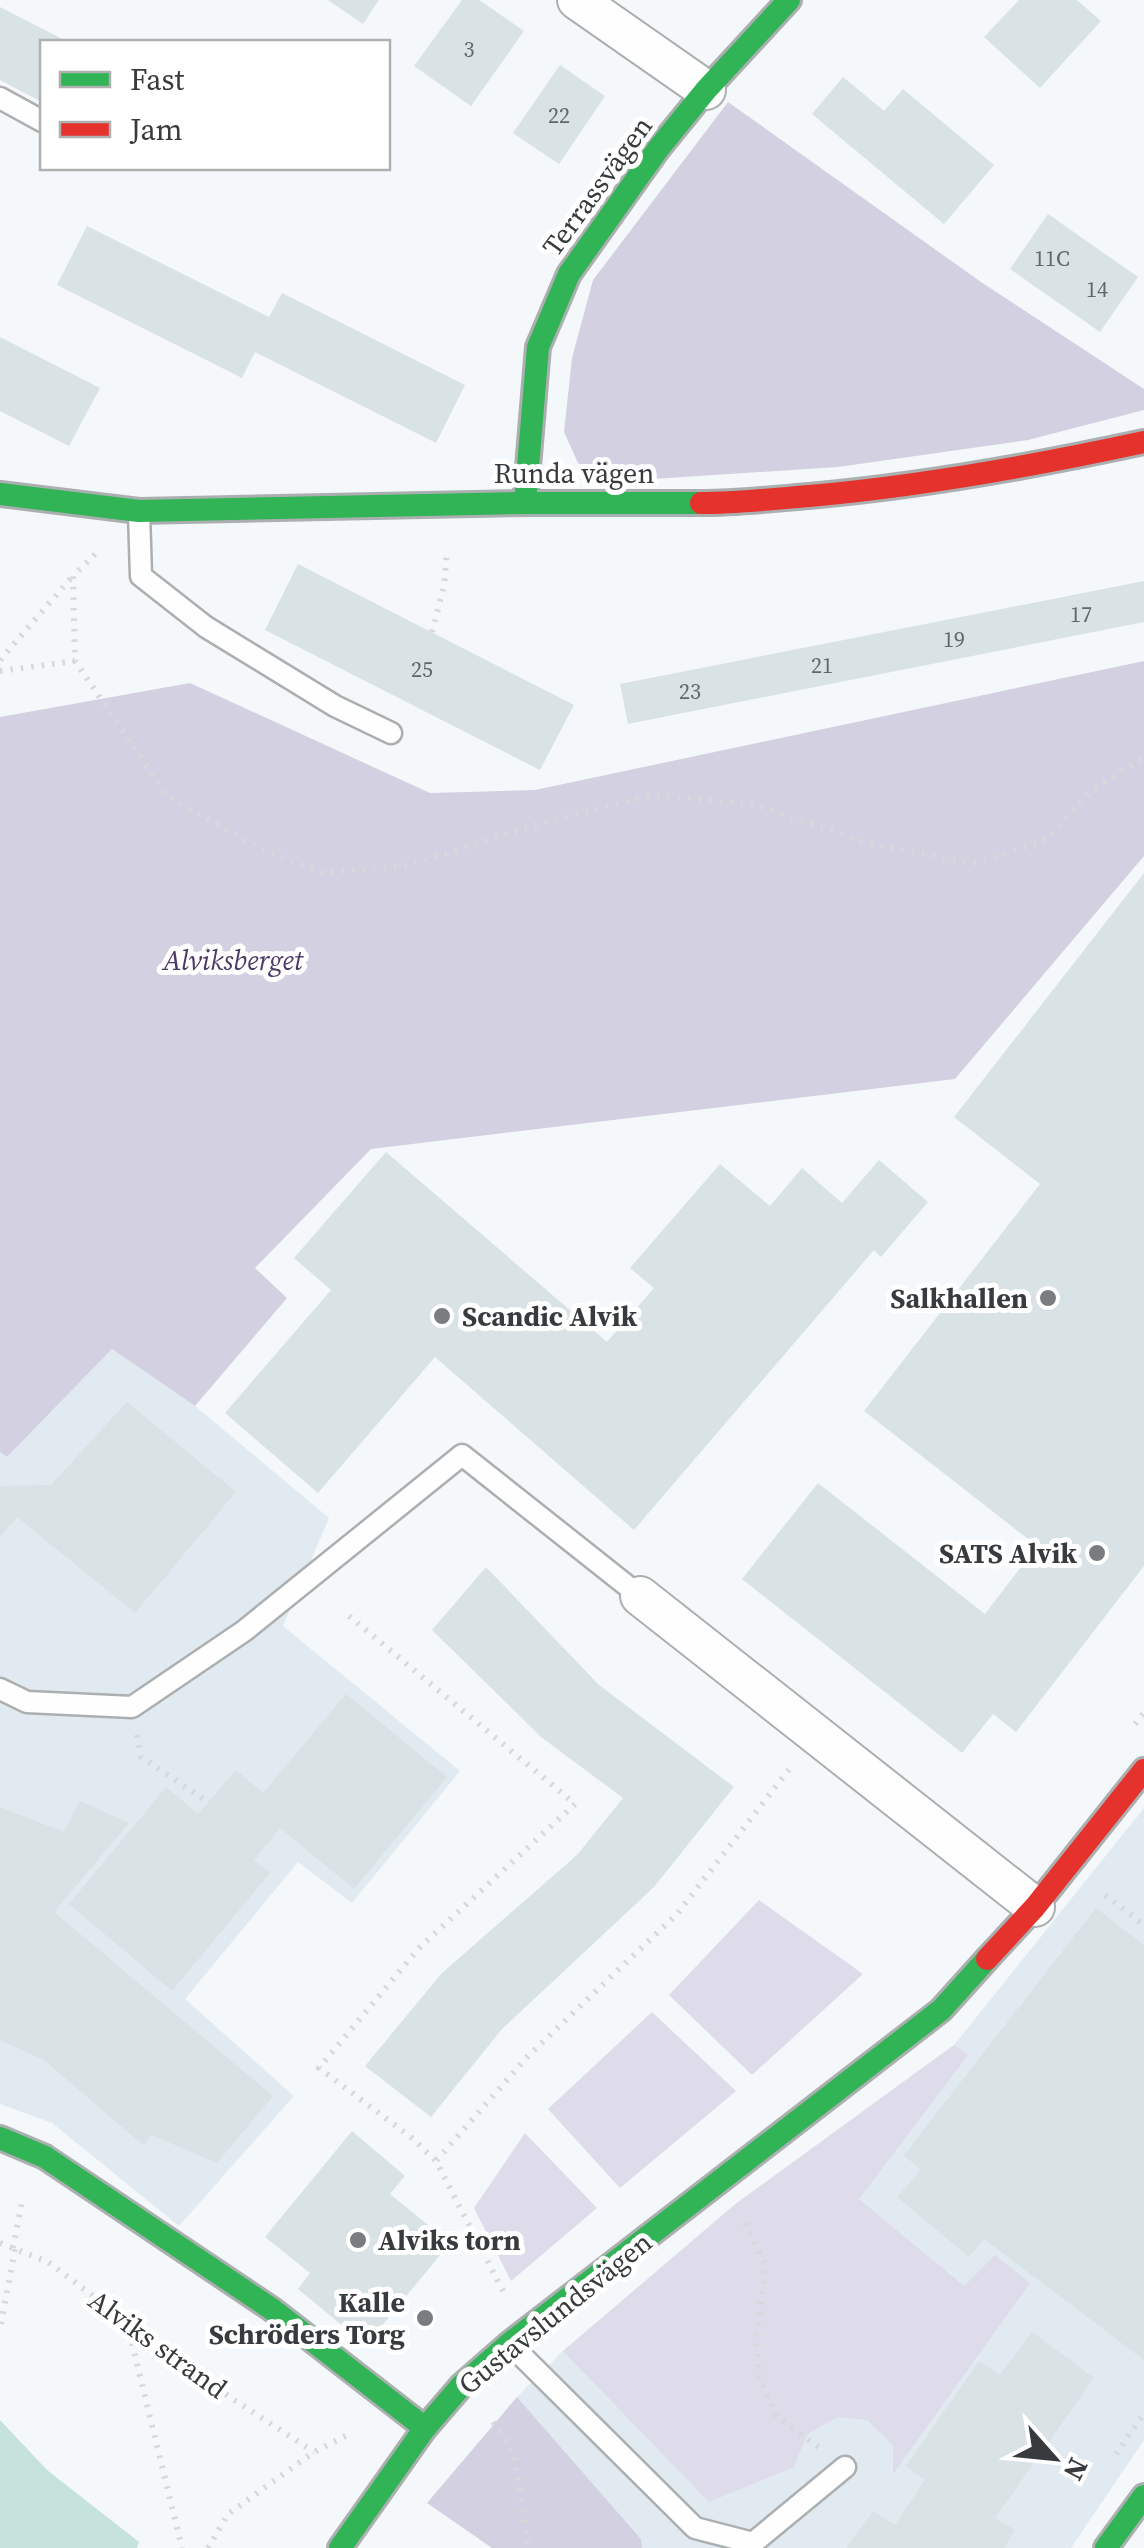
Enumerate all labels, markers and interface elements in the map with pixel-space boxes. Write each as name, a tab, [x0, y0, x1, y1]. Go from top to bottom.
house number: 3	[463, 34, 475, 64]
legend	[40, 40, 390, 170]
text: Fast	[130, 59, 184, 100]
house number: 22	[548, 100, 570, 130]
street label: Terrassvägen	[533, 108, 661, 264]
text: Jam	[129, 109, 183, 150]
house number: 11C	[1034, 243, 1070, 273]
house number: 14	[1086, 274, 1108, 304]
street label: Runda vägen	[494, 454, 654, 492]
house number: 17	[1070, 599, 1092, 629]
house number: 19	[943, 624, 965, 654]
house number: 21	[811, 650, 833, 680]
house number: 25	[411, 654, 433, 684]
house number: 23	[679, 676, 701, 706]
park label: Alviksberget	[161, 941, 305, 979]
place label: Salkhallen	[890, 1279, 1028, 1317]
marker: Salkhallen	[1037, 1287, 1059, 1309]
place label: Scandic Alvik	[462, 1297, 637, 1335]
marker: Scandic Alvik	[431, 1305, 453, 1327]
place label: SATS Alvik	[939, 1534, 1077, 1572]
marker: SATS Alvik	[1086, 1542, 1108, 1564]
place label: Alviks torn	[378, 2221, 521, 2259]
street label: Gustavslundsvägen	[450, 2223, 660, 2403]
marker: Alviks torn	[347, 2229, 369, 2251]
street label: Alviks strand	[81, 2281, 235, 2407]
place label: Kalle Schröders Torg	[209, 2283, 405, 2353]
marker: Kalle Schröders Torg	[414, 2307, 436, 2329]
north arrow	[1004, 2408, 1104, 2508]
text: N	[1055, 2452, 1098, 2487]

